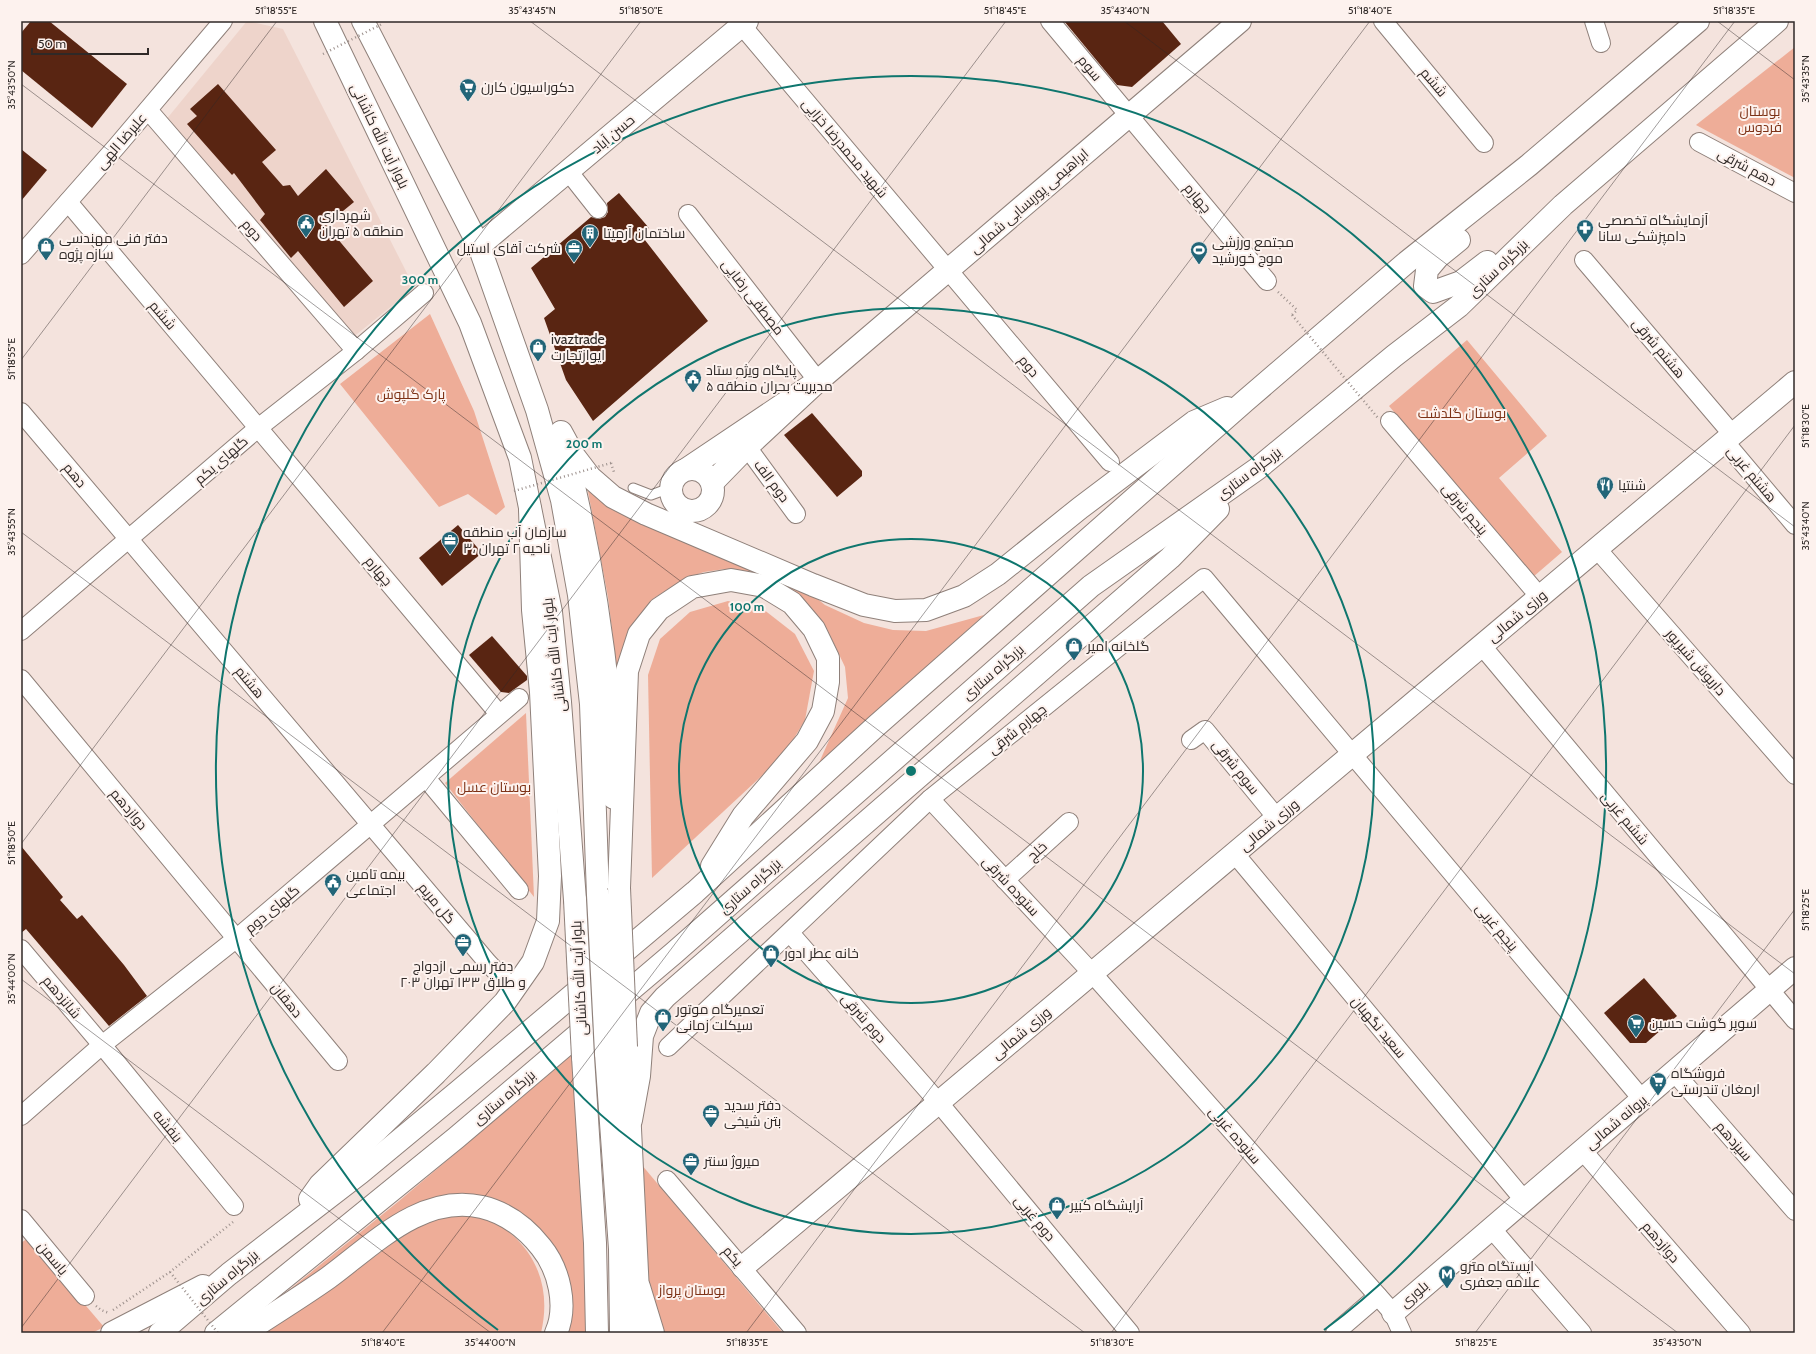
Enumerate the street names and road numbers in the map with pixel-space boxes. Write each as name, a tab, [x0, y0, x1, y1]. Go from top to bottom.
street label: سوم	[1073, 51, 1106, 85]
street label: ششم	[1416, 64, 1451, 101]
street label: بلوار آیت الله کاشانی	[347, 80, 413, 192]
street label: شهید محمدرضا خزایی	[798, 95, 892, 201]
street label: علیرضا الهی	[92, 109, 150, 173]
street label: حسن آباد	[588, 111, 638, 157]
street label: ابراهیمی پوربسابی شمالی	[966, 144, 1093, 258]
street label: دهم شرقی	[1714, 144, 1779, 191]
street label: چهارم	[1180, 179, 1216, 217]
street label: دوم	[237, 215, 266, 245]
street label: بزرگراه ستاری	[1464, 235, 1532, 301]
street label: مصطفی رضایی	[718, 255, 788, 339]
street label: ششم	[145, 297, 180, 334]
street label: هشتم شرقی	[1628, 314, 1689, 383]
street label: دوم	[1014, 351, 1043, 381]
street label: گلهای یکم	[191, 432, 252, 489]
street label: هشتم غربی	[1722, 442, 1781, 507]
street label: بزرگراه ستاری	[1213, 443, 1285, 503]
street label: دوم الف	[749, 456, 794, 506]
street label: دهم	[59, 459, 91, 492]
street label: پنجم شرقی	[1437, 479, 1492, 539]
street label: چهارم	[361, 552, 397, 590]
street label: ورزی شمالی	[1484, 586, 1550, 646]
street label: بلوار آیت الله کاشانی	[538, 597, 570, 713]
street label: داریوش شیرپور	[1661, 624, 1730, 700]
street label: بزرگراه ستاری	[958, 640, 1028, 704]
street label: هشتم	[231, 662, 269, 702]
street label: چهارم شرقی	[984, 700, 1051, 759]
street label: سوم شرقی	[1208, 736, 1264, 799]
street label: دوازدهم	[106, 784, 152, 834]
street label: ششم غربی	[1597, 787, 1653, 849]
street label: ورزی شمالی	[1236, 795, 1302, 855]
street label: خلج	[1023, 837, 1051, 865]
street label: ستوده شرقی	[979, 852, 1043, 920]
street label: بزرگراه ستاری	[715, 854, 785, 918]
street label: گل مریم	[414, 879, 459, 928]
street label: گلهای دوم	[241, 881, 304, 938]
street label: پنجم غربی	[1471, 899, 1522, 956]
street label: بلوار آیت الله کاشانی	[567, 920, 591, 1036]
street label: شانزدهم	[38, 972, 85, 1023]
street label: دهقان	[267, 979, 307, 1021]
street label: دوم شرقی	[837, 989, 890, 1047]
street label: سعید نگهبان	[1348, 992, 1410, 1062]
street label: ورزی شمالی	[988, 1003, 1054, 1063]
street label: بزرگراه ستاری	[469, 1066, 539, 1128]
street label: پروانه شمالی	[1581, 1091, 1652, 1154]
street label: ستوده غربی	[1205, 1102, 1265, 1168]
street label: بنفشه	[149, 1106, 187, 1146]
street label: سیزدهم	[1711, 1117, 1756, 1165]
street label: دوم غربی	[1010, 1191, 1060, 1245]
street label: دوازدهم	[1637, 1218, 1684, 1267]
street label: یاسمن	[34, 1237, 72, 1279]
street label: یکم	[718, 1242, 747, 1271]
street label: بزرگراه ستاری	[192, 1246, 262, 1308]
street label: بلوری	[1396, 1277, 1432, 1311]

